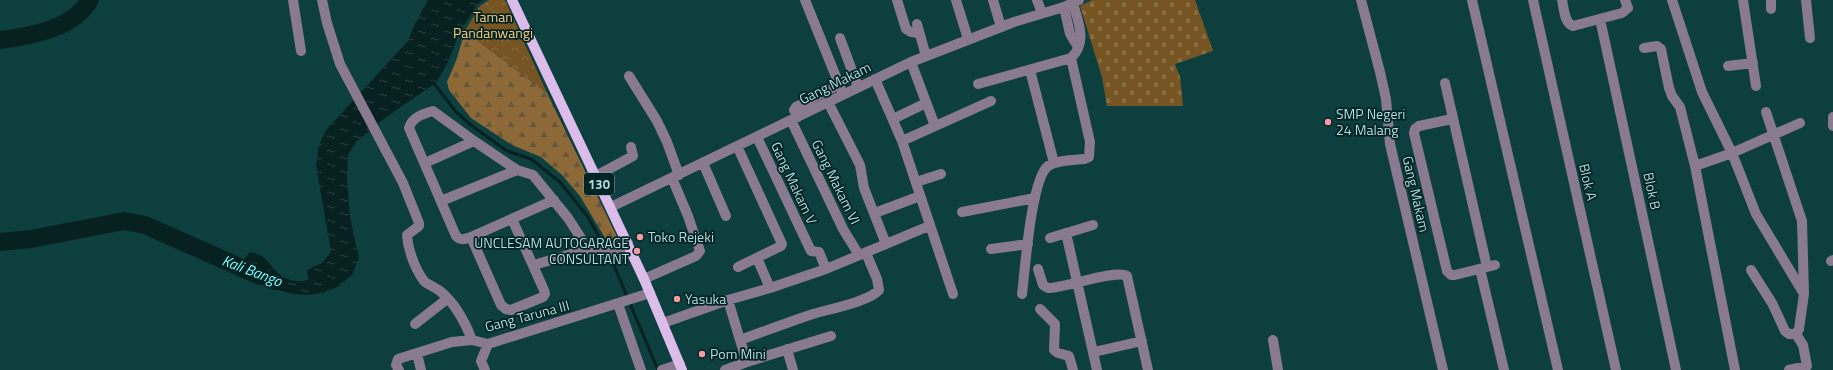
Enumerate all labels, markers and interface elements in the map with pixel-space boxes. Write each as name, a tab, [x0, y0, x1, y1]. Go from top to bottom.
park label: Taman Pandanwangi	[453, 6, 533, 43]
street label: Gang Makam	[795, 56, 874, 109]
place label: SMP Negeri 24 Malang	[1336, 103, 1405, 140]
marker: SMP Negeri 24 Malang	[1323, 117, 1333, 127]
street label: Gang Makam VI	[807, 136, 866, 228]
street label: Gang Makam V	[766, 138, 823, 227]
street label: Gang Makam	[1398, 154, 1435, 234]
street label: Blok A	[1574, 161, 1603, 203]
street label: Blok B	[1638, 170, 1667, 212]
road number: 130	[584, 173, 614, 195]
place label: Toko Rejeki	[648, 226, 714, 247]
place label: UNCLESAM AUTOGARAGE CONSULTANT	[474, 232, 630, 269]
marker: Toko Rejeki	[635, 232, 645, 242]
marker: UNCLESAM AUTOGARAGE CONSULTANT	[632, 246, 642, 256]
water label: Kali Bango	[219, 249, 286, 293]
place label: Yasuka	[685, 288, 726, 309]
street label: Gang Taruna III	[482, 294, 572, 337]
marker: Yasuka	[672, 294, 682, 304]
place label: Pom Mini	[710, 343, 766, 364]
marker: Pom Mini	[697, 349, 707, 359]

